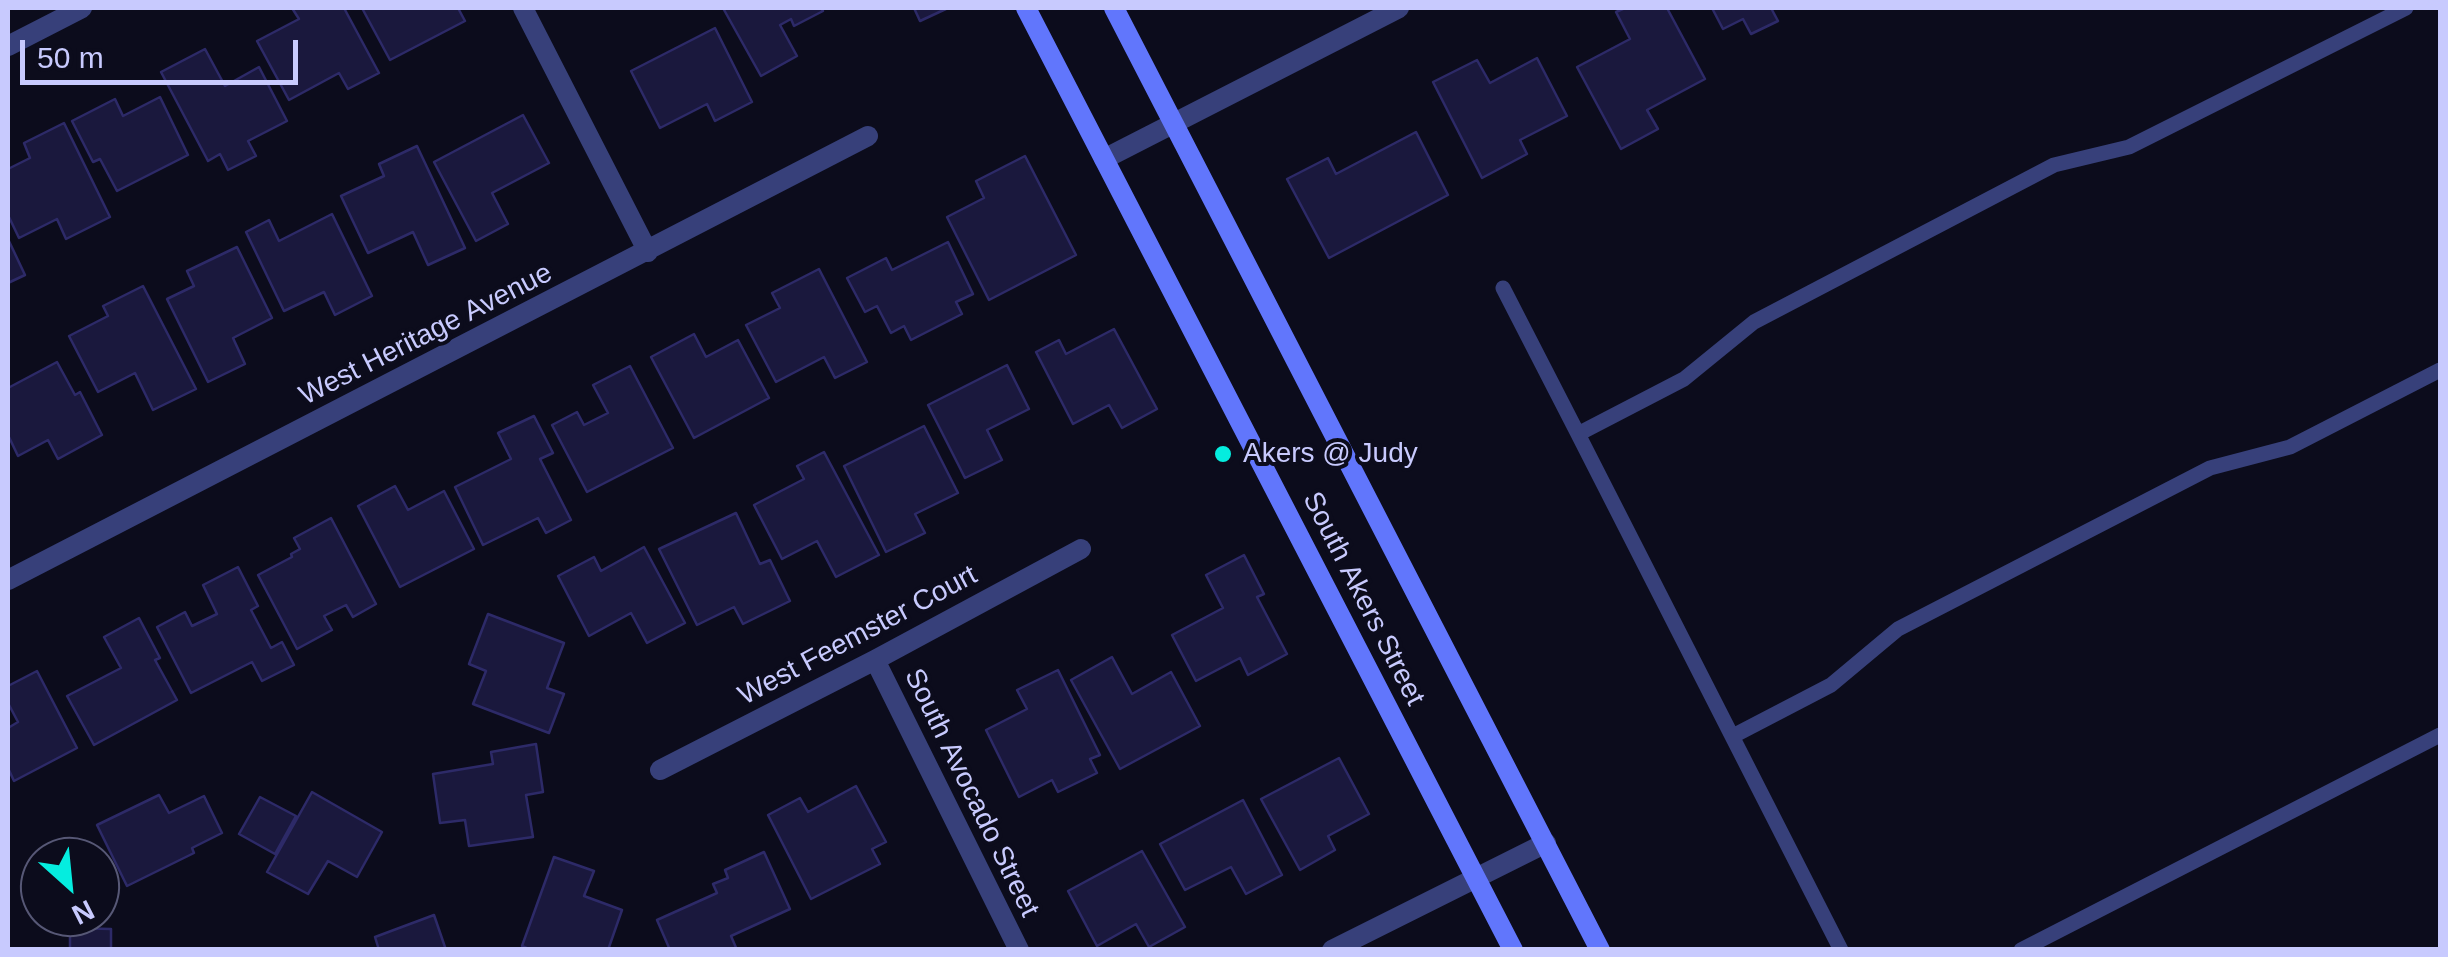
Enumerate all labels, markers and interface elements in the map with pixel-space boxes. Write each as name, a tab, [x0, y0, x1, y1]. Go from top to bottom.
scale bar	[25, 20, 302, 82]
text: 50 m	[37, 41, 104, 74]
street label: West Heritage Avenue	[294, 257, 558, 413]
place label: Akers @ Judy	[1243, 437, 1418, 471]
marker: Akers @ Judy	[1212, 443, 1234, 465]
street label: South Akers Street	[1295, 487, 1431, 711]
street label: West Feemster Court	[733, 559, 983, 713]
street label: South Avocado Street	[896, 663, 1046, 923]
north arrow	[20, 837, 120, 937]
text: N	[67, 894, 99, 931]

